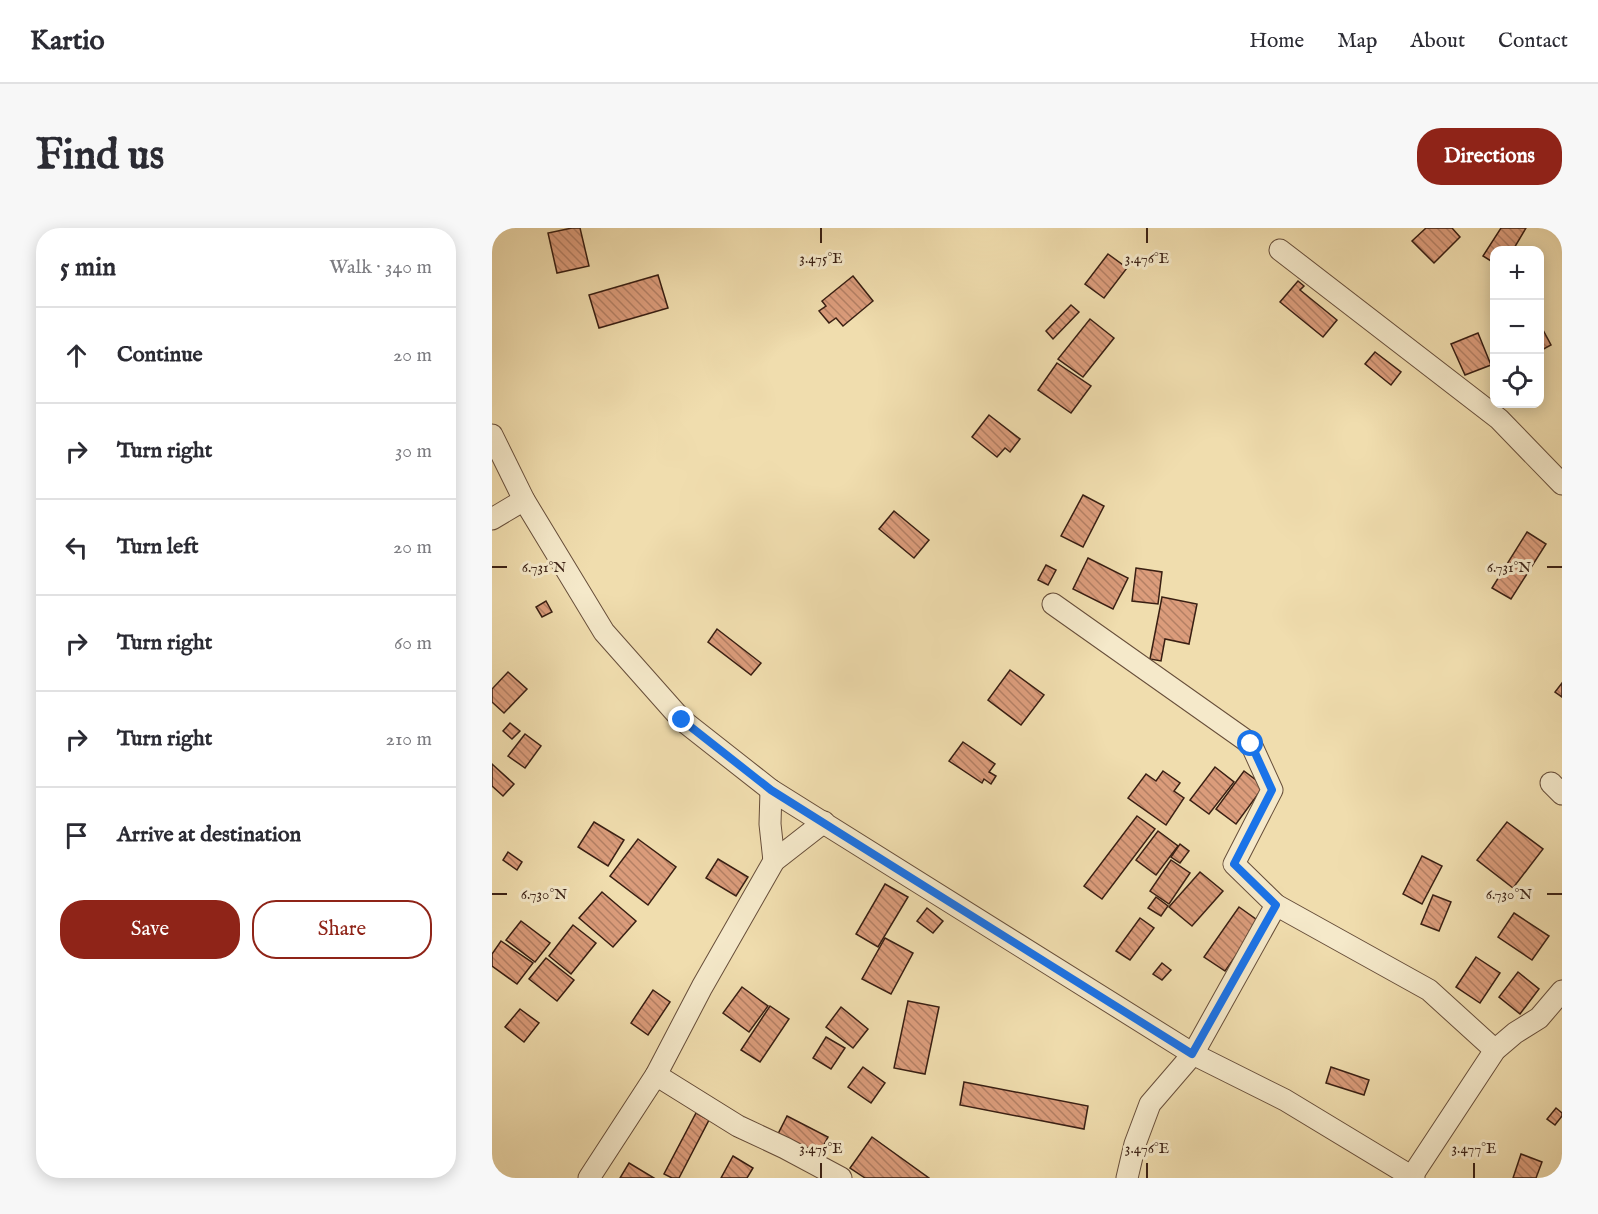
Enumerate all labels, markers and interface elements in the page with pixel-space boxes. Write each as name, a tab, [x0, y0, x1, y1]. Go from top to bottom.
text: Kartio	[30, 24, 105, 59]
text: Home	[1249, 28, 1304, 55]
text: Map	[1337, 28, 1377, 55]
text: About	[1410, 28, 1465, 55]
text: Contact	[1498, 28, 1568, 55]
button: Directions	[1417, 128, 1562, 185]
text: Find us	[36, 130, 164, 183]
map controls	[1490, 246, 1544, 408]
button: +	[1490, 246, 1544, 300]
text: 3.475°E	[799, 249, 843, 268]
text: 3.476°E	[1125, 249, 1169, 268]
text: 5 min	[60, 251, 116, 284]
text: Walk · 340 m	[329, 255, 432, 280]
button: −	[1490, 300, 1544, 354]
icon: ahead	[60, 339, 93, 372]
text: Continue	[117, 341, 203, 369]
text: 20 m	[393, 343, 432, 368]
button: locate	[1490, 354, 1544, 408]
icon: right	[60, 435, 93, 468]
text: Turn right	[117, 437, 212, 465]
text: 30 m	[395, 439, 432, 464]
icon: left	[60, 531, 93, 564]
text: Turn left	[117, 533, 199, 561]
text: 20 m	[393, 535, 432, 560]
text: 6.731°N	[522, 558, 566, 577]
text: 6.731°N	[1487, 558, 1531, 577]
icon: right	[60, 627, 93, 660]
text: Turn right	[117, 629, 212, 657]
text: 60 m	[394, 631, 432, 656]
route end	[668, 706, 694, 732]
icon: right	[60, 723, 93, 756]
text: Turn right	[117, 725, 212, 753]
text: 210 m	[386, 727, 432, 752]
route start	[1237, 730, 1263, 756]
icon: arrive	[60, 819, 93, 852]
text: Arrive at destination	[117, 821, 301, 849]
text: 6.730°N	[521, 885, 567, 904]
text: 6.730°N	[1486, 885, 1532, 904]
button: Save	[60, 900, 240, 959]
button: Share	[252, 900, 432, 959]
text: 3.475°E	[799, 1139, 843, 1158]
text: 3.476°E	[1125, 1139, 1169, 1158]
text: 3.477°E	[1452, 1139, 1497, 1158]

